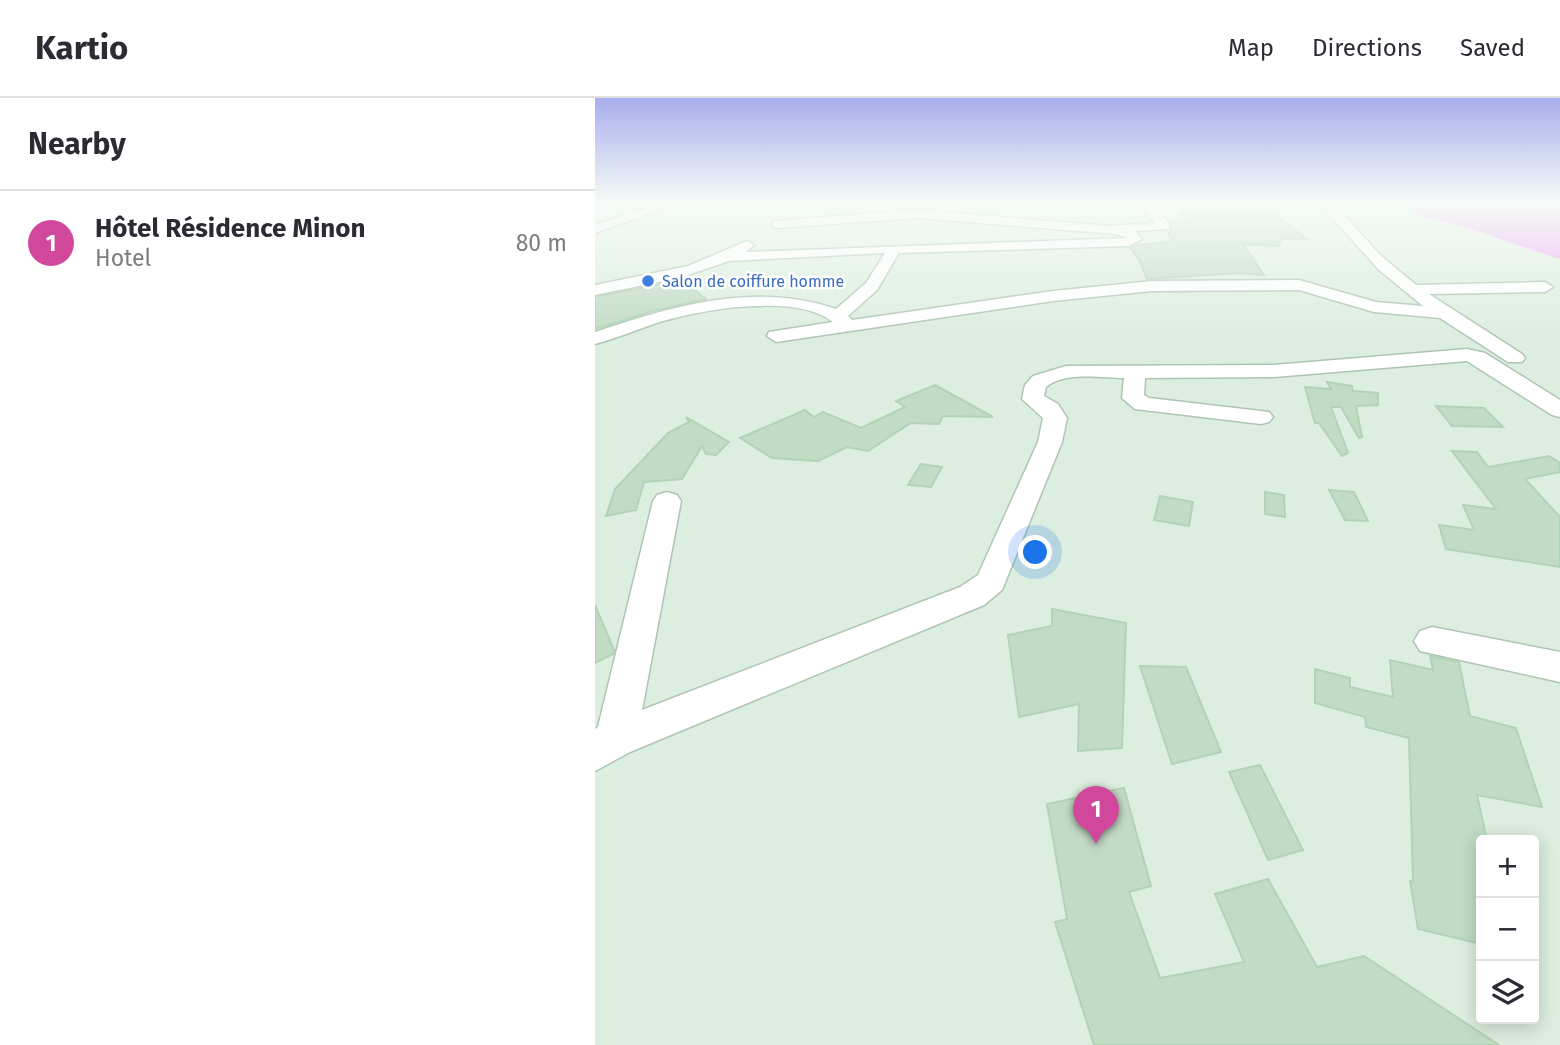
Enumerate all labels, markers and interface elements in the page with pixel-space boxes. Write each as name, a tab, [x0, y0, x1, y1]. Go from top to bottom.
text: Kartio	[35, 28, 128, 68]
text: Map	[1228, 34, 1274, 62]
text: Directions	[1312, 34, 1422, 62]
text: Saved	[1460, 34, 1525, 62]
text: Nearby	[28, 126, 126, 162]
text: Hôtel Résidence Minon	[95, 213, 366, 244]
text: 1	[46, 229, 56, 257]
text: 80 m	[516, 229, 567, 257]
text: Hotel	[95, 244, 151, 272]
place label: Salon de coiffure homme	[662, 272, 844, 291]
marker: Salon de coiffure homme	[640, 273, 656, 289]
your location	[1018, 535, 1052, 569]
pin: 1	[1073, 786, 1119, 844]
map controls	[1476, 835, 1539, 1024]
button: +	[1476, 835, 1539, 898]
button: −	[1476, 898, 1539, 961]
button: layers	[1476, 961, 1539, 1024]

